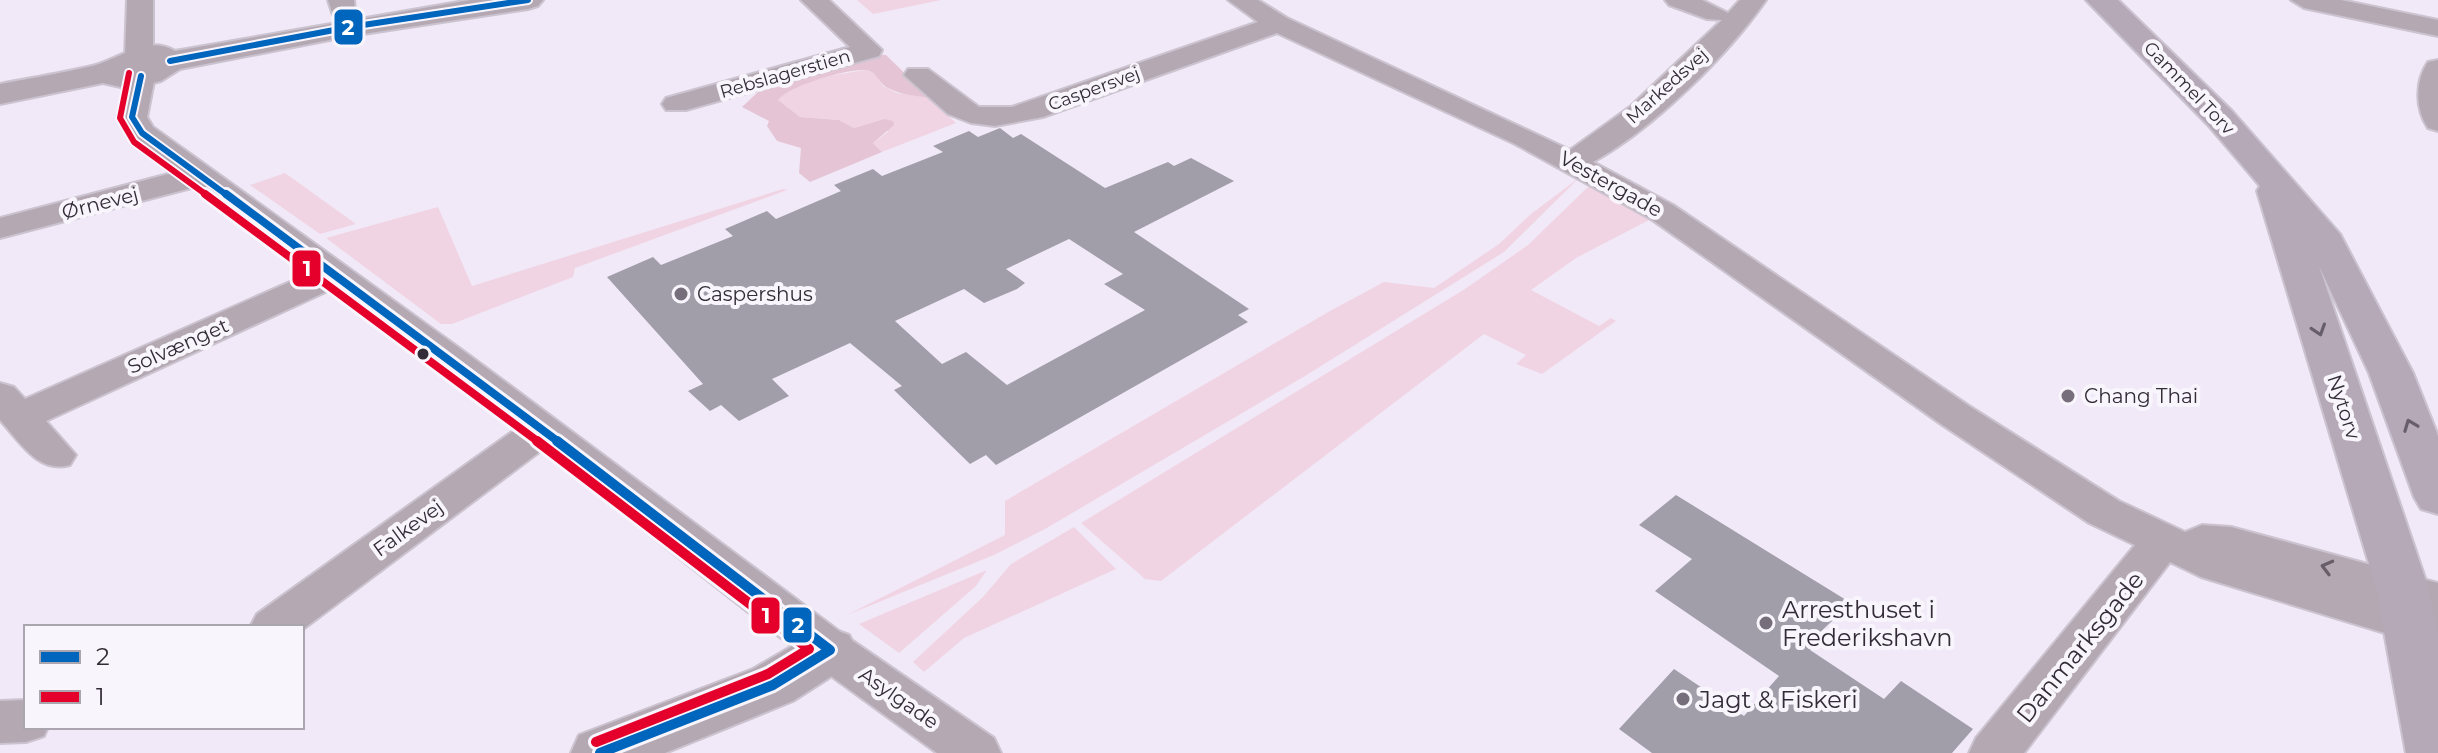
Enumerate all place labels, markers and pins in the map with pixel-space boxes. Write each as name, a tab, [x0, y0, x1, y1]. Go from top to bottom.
place label: Caspershus	[697, 282, 813, 306]
marker: Caspershus	[672, 285, 690, 303]
unlabelled marker	[415, 346, 431, 362]
place label: Chang Thai	[2084, 384, 2198, 408]
marker: Chang Thai	[2059, 387, 2077, 405]
place label: Arresthuset i Frederikshavn	[1782, 595, 1952, 652]
marker: Arresthuset i Frederikshavn	[1757, 614, 1775, 632]
place label: Jagt & Fiskeri	[1698, 685, 1858, 714]
marker: Jagt & Fiskeri	[1674, 690, 1692, 708]

